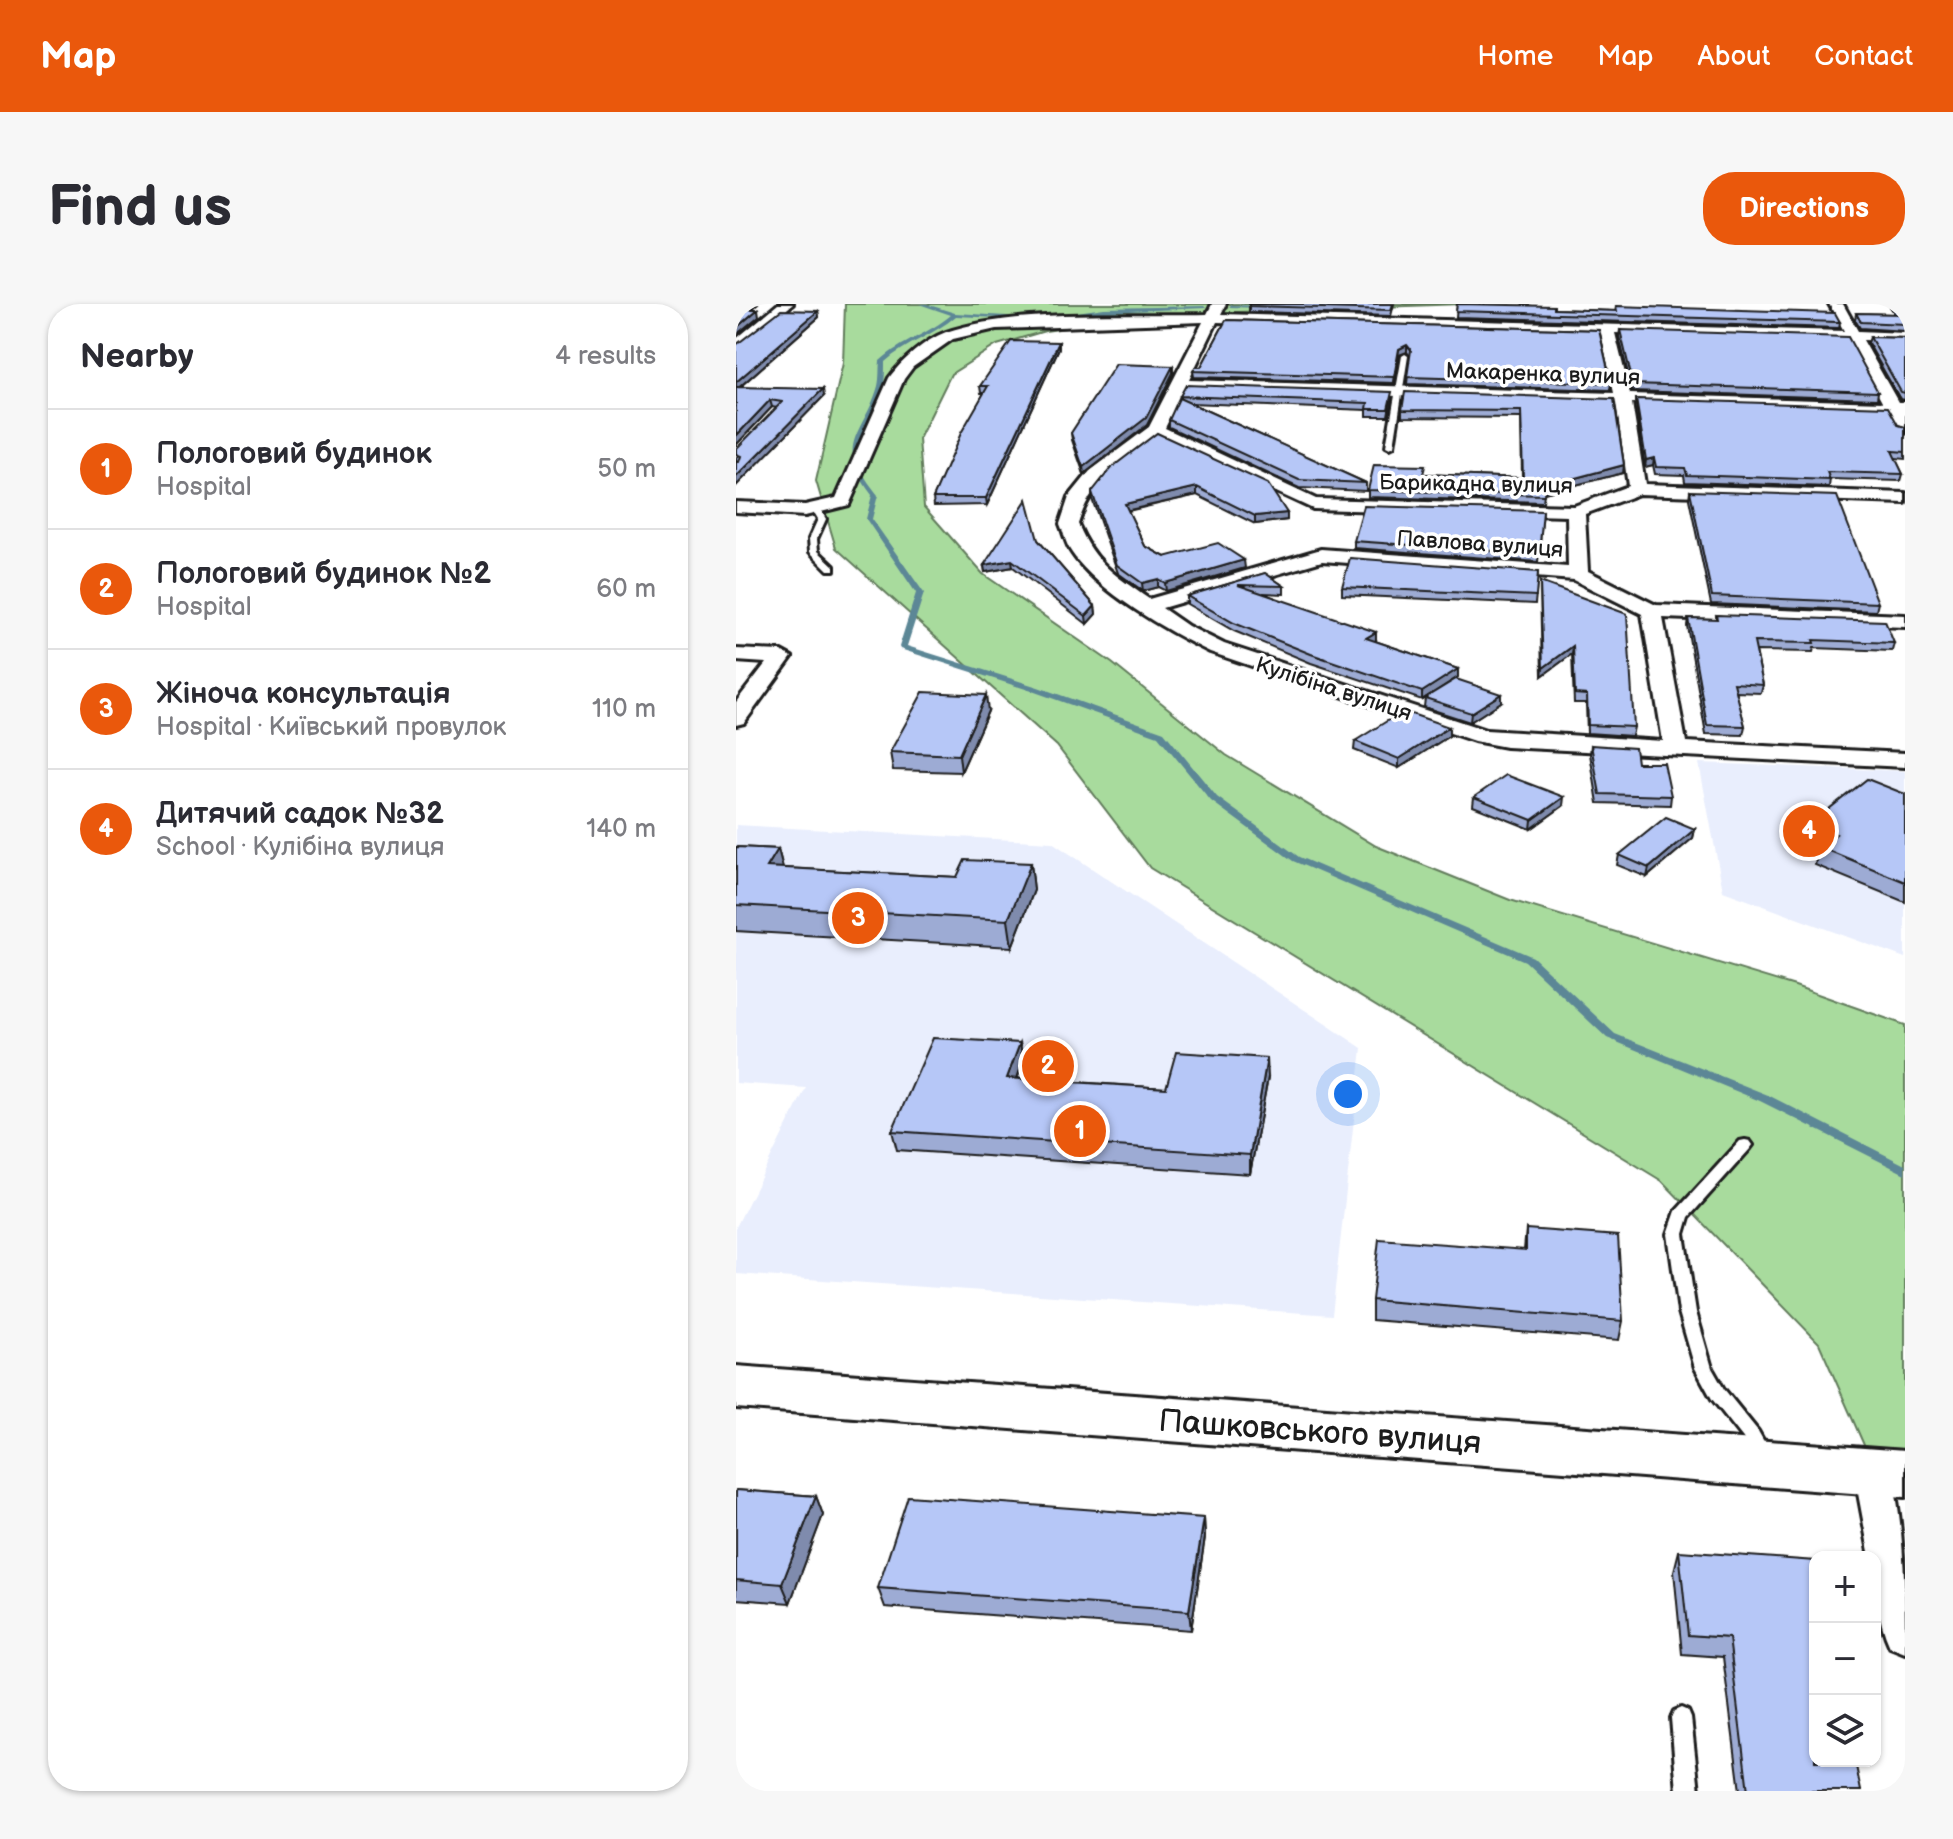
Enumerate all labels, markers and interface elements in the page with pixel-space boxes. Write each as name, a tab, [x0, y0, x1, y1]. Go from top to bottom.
text: Map	[40, 34, 116, 79]
text: Home	[1477, 40, 1553, 73]
text: Map	[1597, 40, 1654, 73]
text: About	[1698, 40, 1770, 73]
text: Contact	[1814, 40, 1913, 73]
button: Directions	[1703, 172, 1905, 245]
text: Find us	[48, 175, 232, 242]
text: Nearby	[80, 336, 194, 377]
text: 4 results	[555, 341, 656, 372]
street label: Макаренка вулиця	[1445, 358, 1641, 391]
text: Пологовий будинок	[156, 436, 432, 472]
text: 1	[101, 454, 111, 485]
text: 50 m	[597, 454, 656, 485]
street label: Барикадна вулиця	[1379, 469, 1573, 500]
text: Hospital	[156, 472, 252, 503]
street label: Павлова вулиця	[1396, 525, 1564, 564]
text: Пологовий будинок №2	[156, 556, 491, 592]
text: 2	[98, 574, 114, 605]
text: 60 m	[596, 574, 656, 605]
text: Hospital	[156, 592, 252, 623]
street label: Кулібіна вулиця	[1252, 651, 1415, 727]
text: Жіноча консультація	[156, 676, 450, 712]
text: 3	[98, 694, 114, 725]
text: 110 m	[592, 694, 656, 725]
text: Hospital · Київський провулок	[156, 712, 506, 743]
text: Дитячий садок №32	[156, 796, 444, 832]
pin: 4	[1783, 801, 1835, 861]
text: 4	[98, 814, 114, 845]
text: 140 m	[586, 814, 656, 845]
text: School · Кулібіна вулиця	[156, 832, 445, 863]
pin: 3	[832, 888, 884, 948]
pin: 2	[1022, 1036, 1074, 1096]
your location	[1328, 1074, 1368, 1114]
pin: 1	[1054, 1101, 1106, 1161]
street label: Пашковського вулиця	[1157, 1402, 1483, 1463]
map controls	[1809, 1551, 1881, 1767]
button: +	[1809, 1551, 1881, 1623]
button: −	[1809, 1623, 1881, 1695]
button: layers	[1809, 1695, 1881, 1767]

